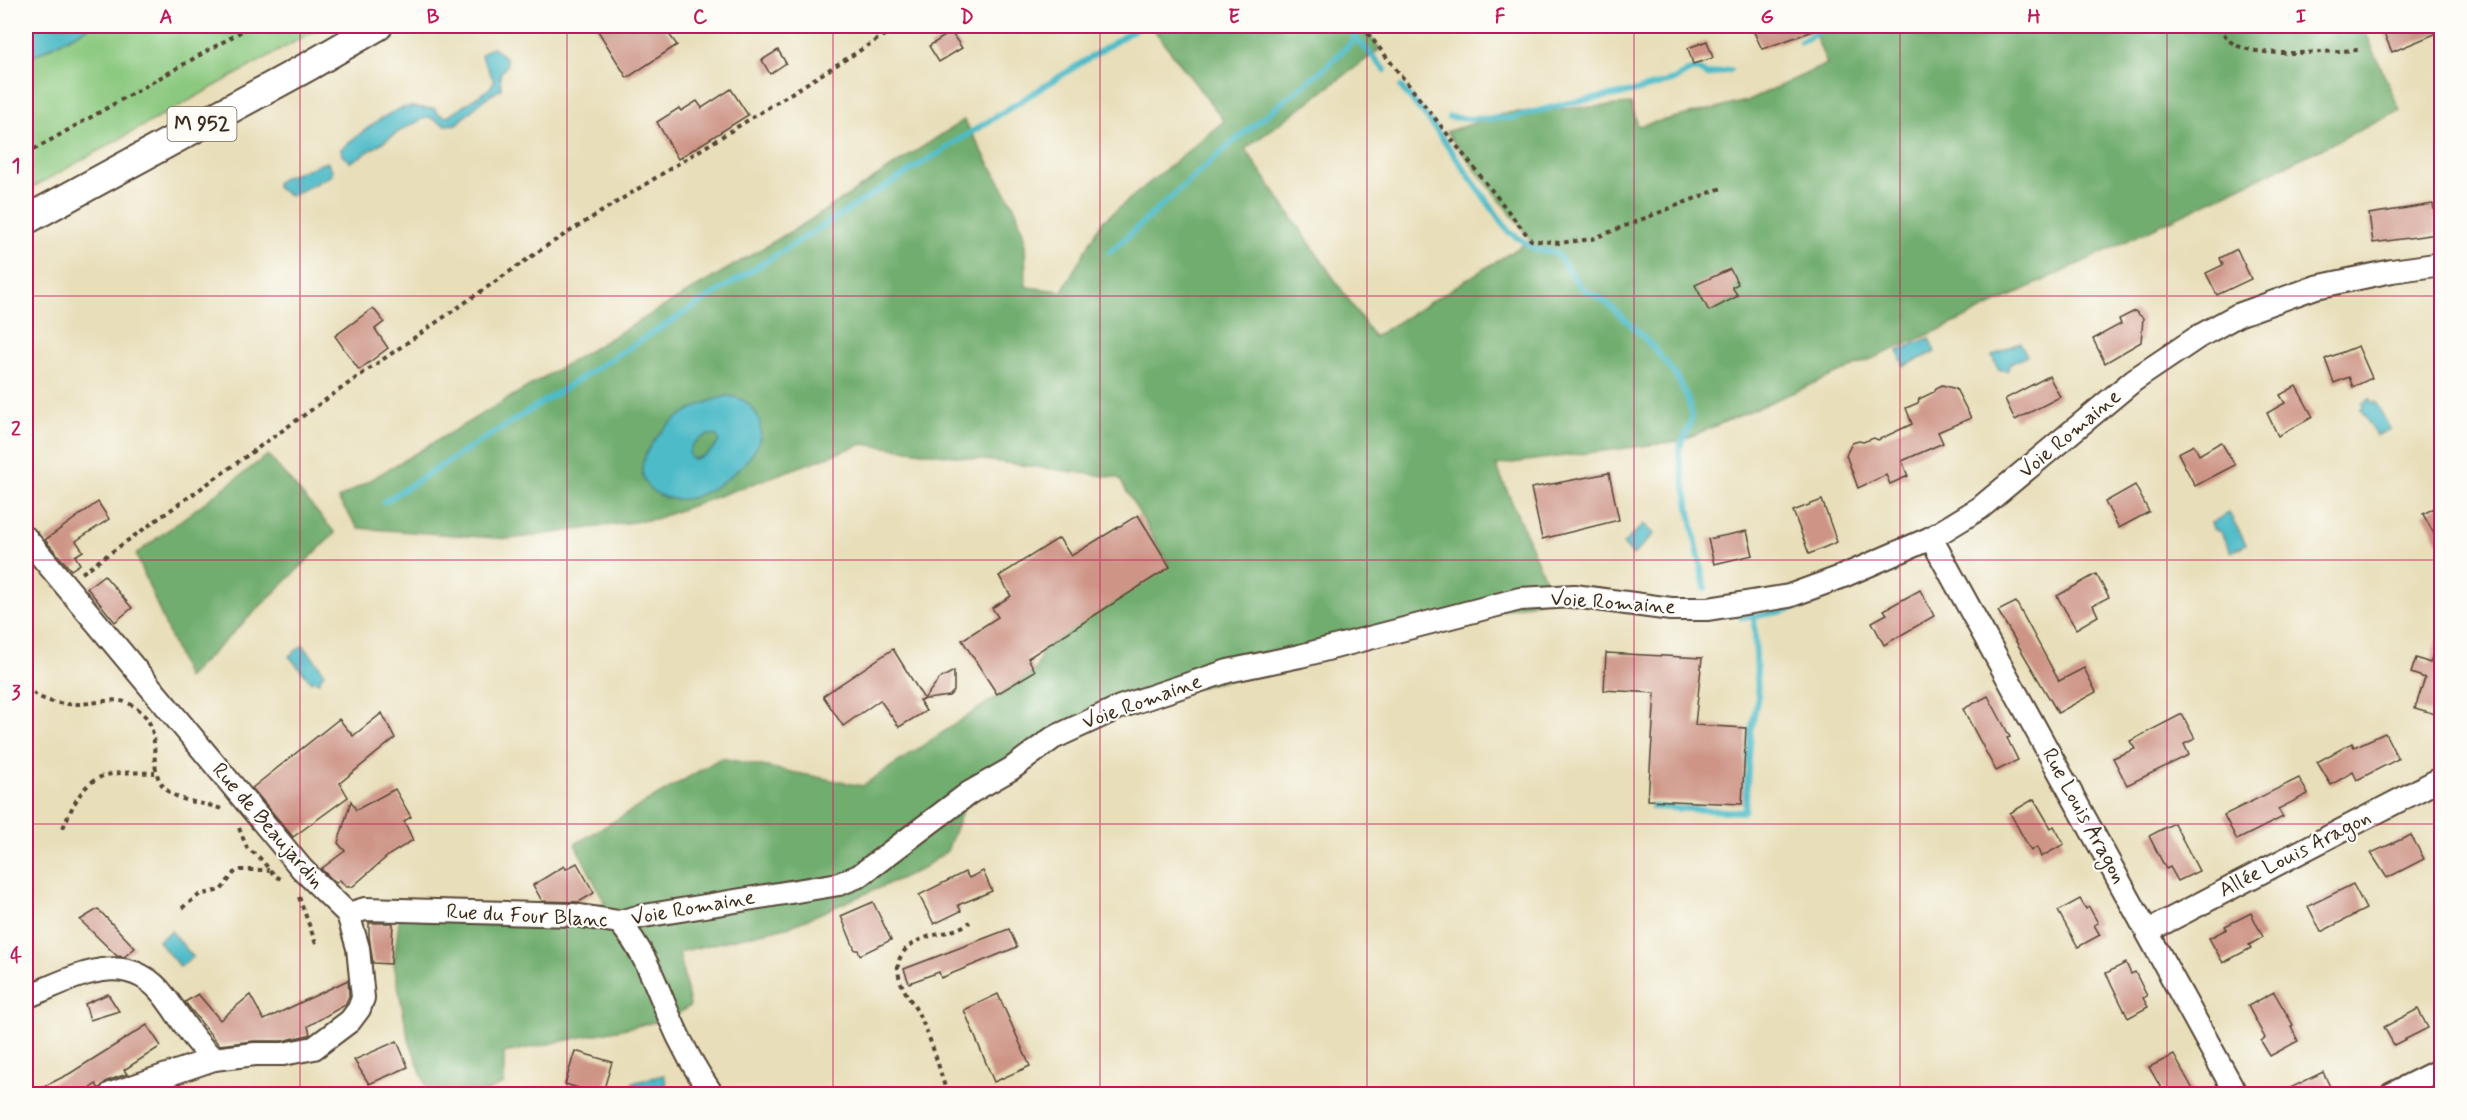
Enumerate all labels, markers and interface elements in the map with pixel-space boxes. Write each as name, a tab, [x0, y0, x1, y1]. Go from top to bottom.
text: A	[159, 4, 173, 31]
text: B	[427, 4, 440, 31]
text: C	[693, 4, 708, 31]
text: D	[960, 4, 974, 31]
text: E	[1228, 4, 1240, 31]
text: F	[1495, 4, 1506, 31]
text: G	[1760, 4, 1774, 31]
text: H	[2027, 4, 2041, 31]
text: I	[2296, 4, 2306, 31]
road number: M 952	[168, 107, 236, 141]
text: 1	[12, 153, 20, 180]
street label: Voie Romaine	[2013, 383, 2127, 485]
text: 2	[11, 416, 21, 443]
street label: Voie Romaine	[1550, 585, 1676, 621]
street label: Voie Romaine	[1078, 667, 1206, 737]
text: 3	[11, 680, 21, 707]
street label: Rue Louis Aragon	[2034, 743, 2133, 889]
street label: Rue de Beaujardin	[205, 757, 331, 895]
street label: Allée Louis Aragon	[2214, 804, 2376, 905]
street label: Voie Romaine	[629, 883, 757, 933]
street label: Rue du Four Blanc	[446, 898, 608, 934]
text: 4	[10, 943, 22, 970]

